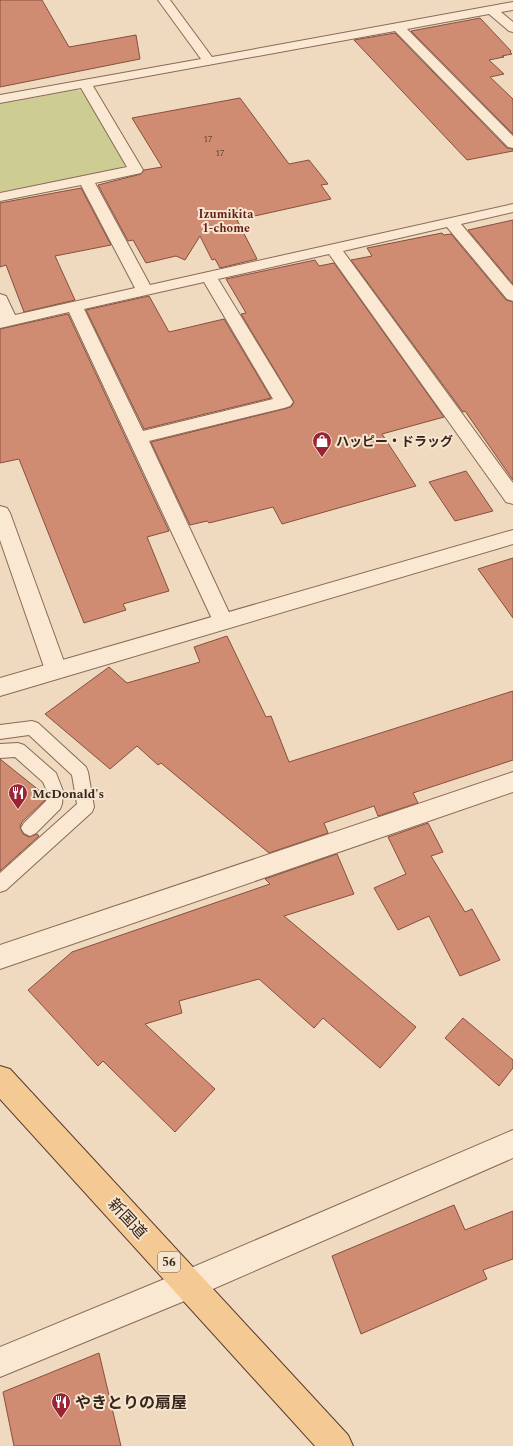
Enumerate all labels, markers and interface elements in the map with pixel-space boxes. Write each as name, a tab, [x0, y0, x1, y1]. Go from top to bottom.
house number: 17	[203, 132, 213, 146]
house number: 17	[215, 146, 225, 160]
district label: Izumikita 1-chome	[199, 205, 254, 238]
shop icon: ハッピー・ドラッグ	[311, 430, 333, 458]
place label: ハッピー・ドラッグ	[336, 432, 453, 452]
restaurant icon: McDonald's	[7, 782, 29, 810]
place label: McDonald's	[32, 784, 104, 804]
street label: 新国道	[102, 1193, 152, 1244]
road number: 56	[158, 1252, 180, 1272]
restaurant icon: やきとりの扇屋	[50, 1391, 72, 1419]
place label: やきとりの扇屋	[75, 1391, 187, 1415]

